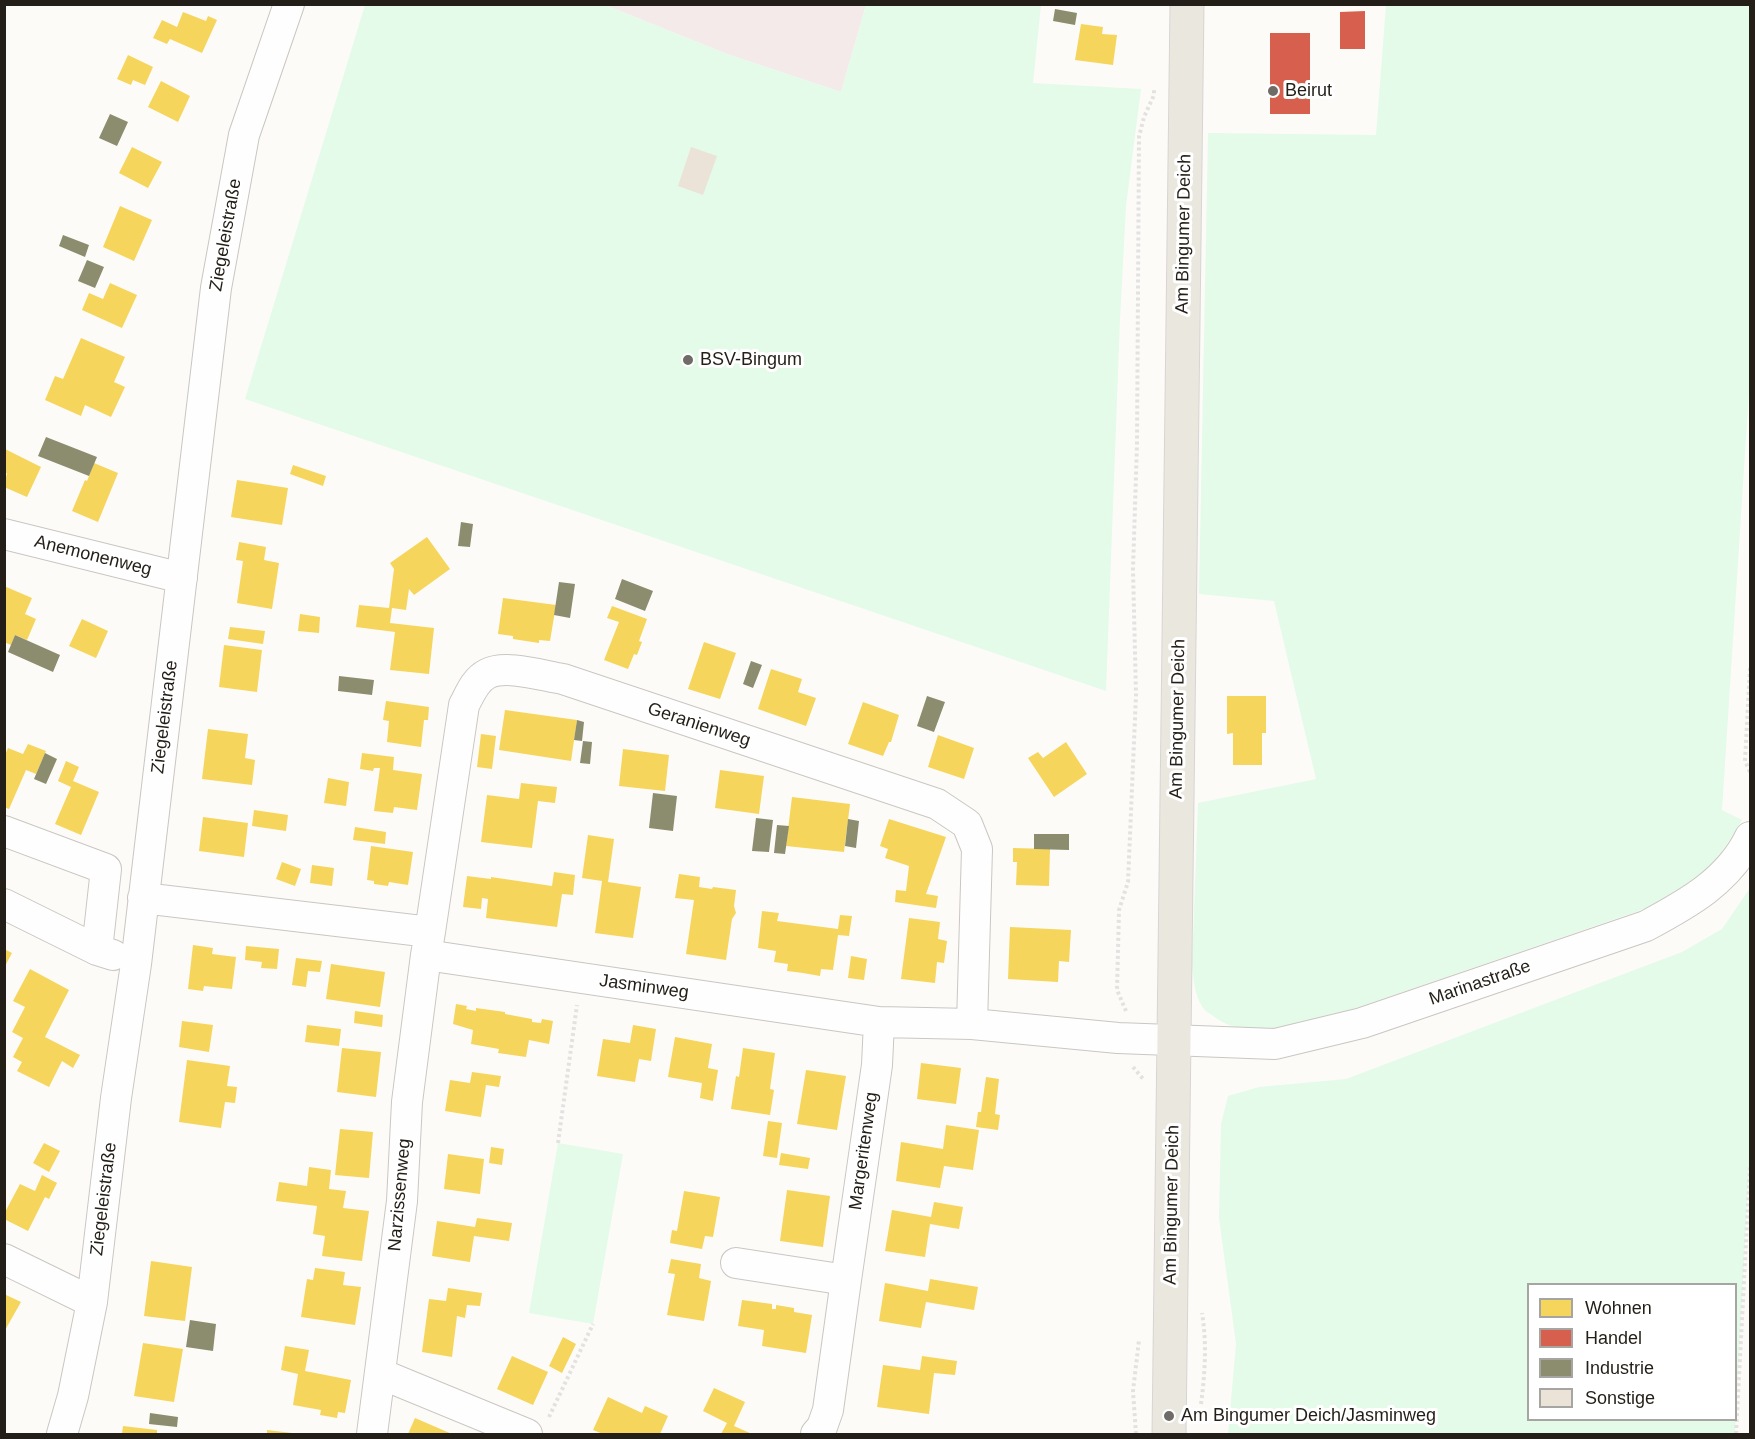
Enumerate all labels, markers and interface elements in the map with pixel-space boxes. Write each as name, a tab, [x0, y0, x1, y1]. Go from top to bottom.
place label: Beirut	[1285, 80, 1332, 102]
marker: Beirut	[1266, 84, 1280, 98]
street label: Am Bingumer Deich	[1172, 154, 1196, 314]
street label: Ziegeleistraße	[205, 177, 247, 293]
place label: BSV-Bingum	[700, 349, 802, 371]
marker: BSV-Bingum	[681, 353, 695, 367]
street label: Anemonenweg	[32, 531, 154, 581]
street label: Am Bingumer Deich	[1166, 639, 1190, 799]
street label: Ziegeleistraße	[147, 659, 183, 775]
street label: Geranienweg	[645, 698, 753, 752]
street label: Marinastraße	[1426, 956, 1534, 1010]
street label: Jasminweg	[598, 970, 690, 1004]
street label: Margeritenweg	[845, 1091, 883, 1211]
street label: Am Bingumer Deich	[1160, 1125, 1184, 1285]
street label: Narzissenweg	[384, 1138, 416, 1252]
street label: Ziegeleistraße	[86, 1141, 122, 1257]
legend	[1527, 1283, 1737, 1421]
text: Wohnen	[1585, 1298, 1652, 1318]
text: Handel	[1585, 1328, 1642, 1348]
text: Industrie	[1585, 1358, 1654, 1378]
text: Sonstige	[1585, 1388, 1655, 1408]
place label: Am Bingumer Deich/Jasminweg	[1181, 1405, 1436, 1427]
marker: Am Bingumer Deich/Jasminweg	[1162, 1409, 1176, 1423]

